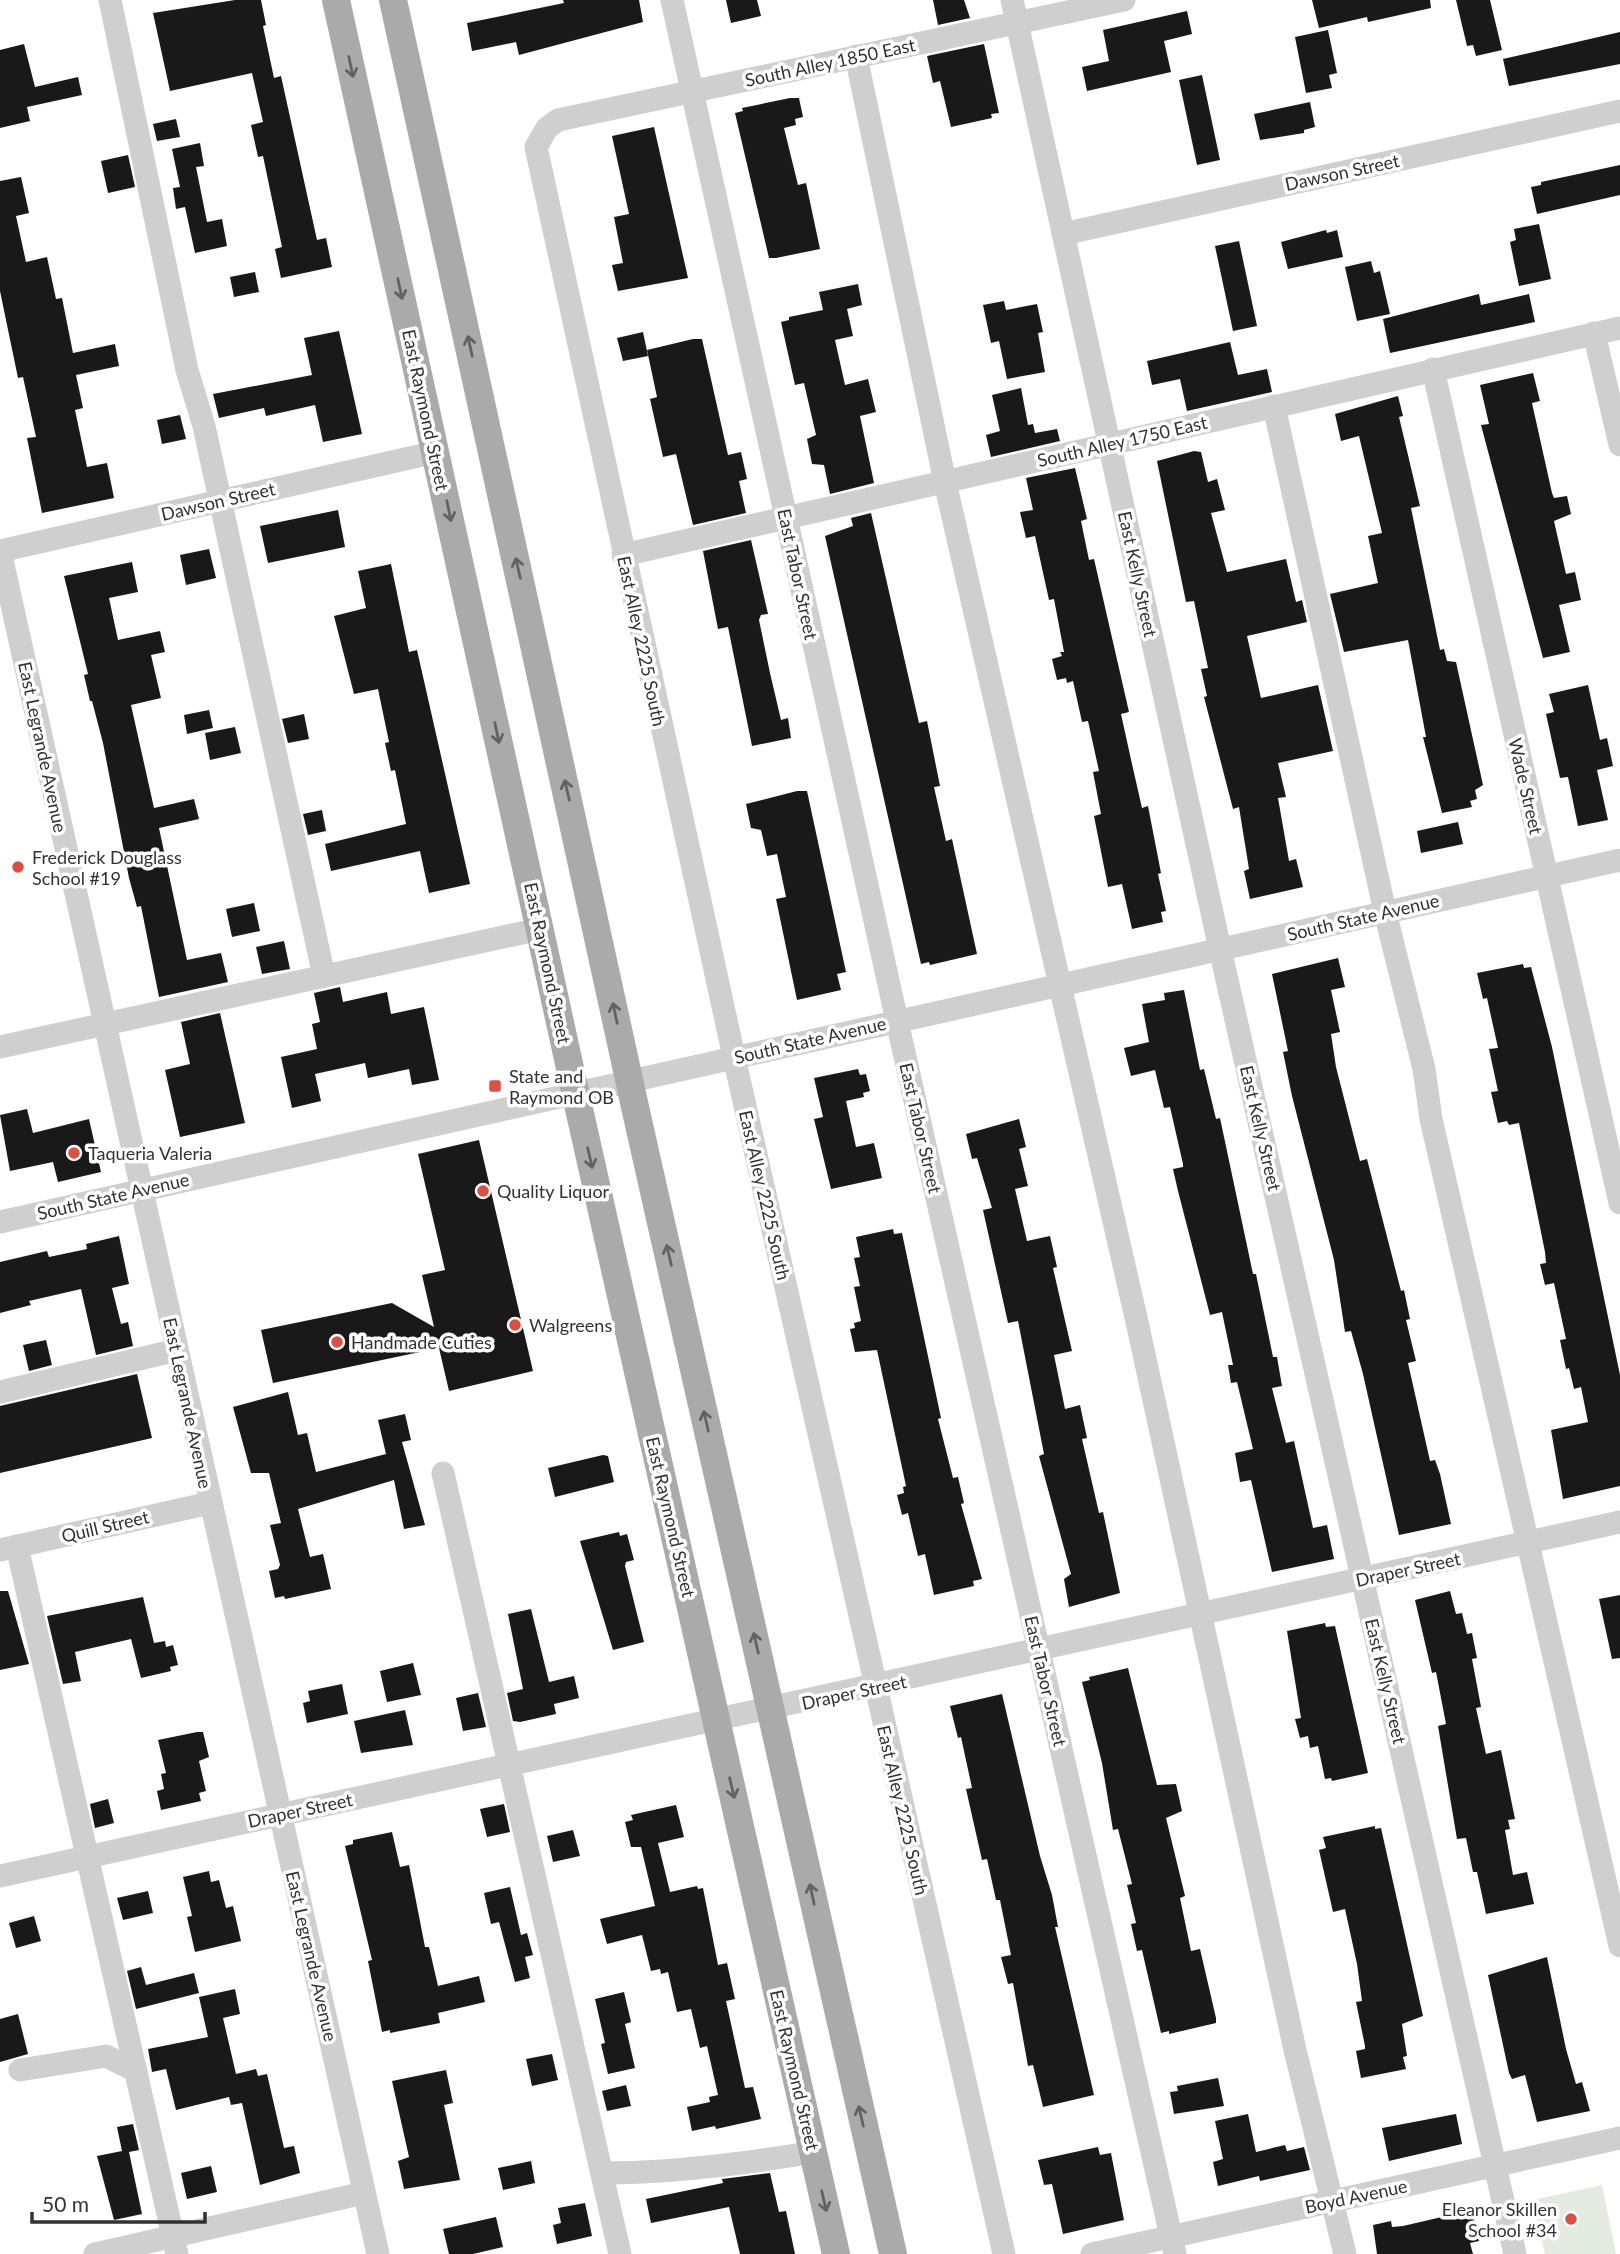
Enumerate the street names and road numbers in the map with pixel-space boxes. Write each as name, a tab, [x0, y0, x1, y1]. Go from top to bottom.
street label: South Alley 1850 East	[743, 33, 918, 91]
street label: Dawson Street	[1283, 149, 1402, 195]
street label: East Raymond Street	[398, 327, 454, 493]
street label: South Alley 1750 East	[1035, 411, 1210, 471]
street label: Dawson Street	[159, 477, 278, 525]
street label: East Tabor Street	[773, 506, 823, 642]
street label: East Kelly Street	[1114, 509, 1162, 640]
street label: East Alley 2225 South	[613, 554, 671, 728]
street label: East Legrande Avenue	[14, 660, 72, 834]
street label: Wade Street	[1504, 736, 1548, 837]
street label: East Raymond Street	[520, 880, 576, 1046]
street label: South State Avenue	[1285, 889, 1441, 945]
street label: South State Avenue	[732, 1012, 888, 1068]
street label: East Tabor Street	[895, 1060, 947, 1196]
street label: East Kelly Street	[1236, 1063, 1286, 1193]
street label: East Alley 2225 South	[735, 1108, 795, 1282]
street label: South State Avenue	[35, 1168, 191, 1224]
street label: East Legrande Avenue	[159, 1316, 217, 1490]
street label: East Raymond Street	[642, 1434, 700, 1600]
street label: Quill Street	[59, 1505, 151, 1547]
street label: Draper Street	[1354, 1547, 1463, 1591]
street label: East Tabor Street	[1020, 1613, 1072, 1749]
street label: East Kelly Street	[1361, 1616, 1411, 1746]
street label: Draper Street	[800, 1670, 909, 1714]
street label: East Alley 2225 South	[873, 1723, 933, 1897]
street label: Draper Street	[246, 1788, 355, 1832]
street label: East Legrande Avenue	[282, 1869, 342, 2043]
street label: East Raymond Street	[766, 1987, 824, 2153]
street label: Boyd Avenue	[1303, 2174, 1409, 2218]

